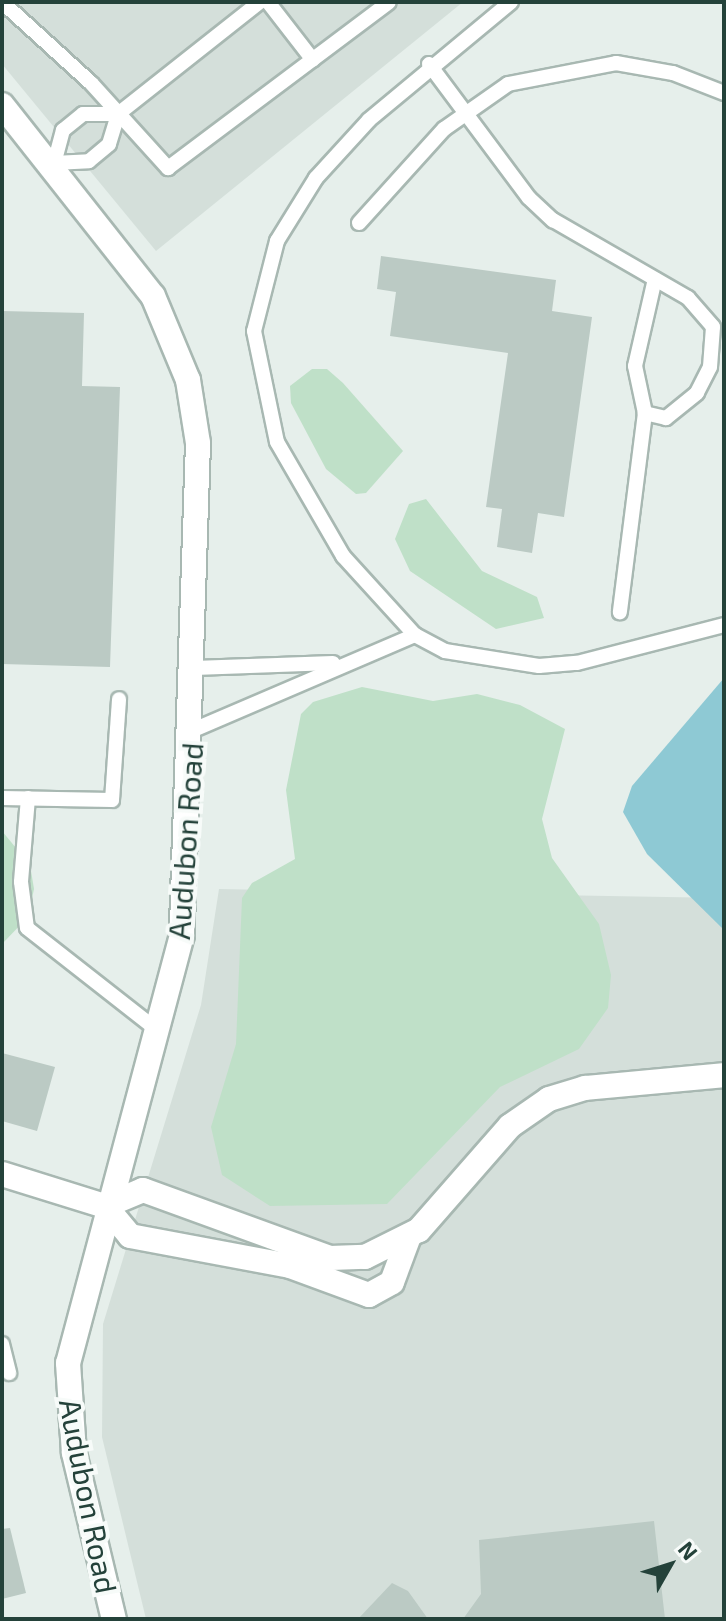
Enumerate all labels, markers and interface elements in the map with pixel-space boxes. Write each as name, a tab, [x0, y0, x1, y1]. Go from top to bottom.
street label: Audubon Road	[160, 741, 210, 941]
street label: Audubon Road	[52, 1396, 126, 1596]
north arrow	[630, 1525, 710, 1605]
text: N	[674, 1536, 704, 1564]

